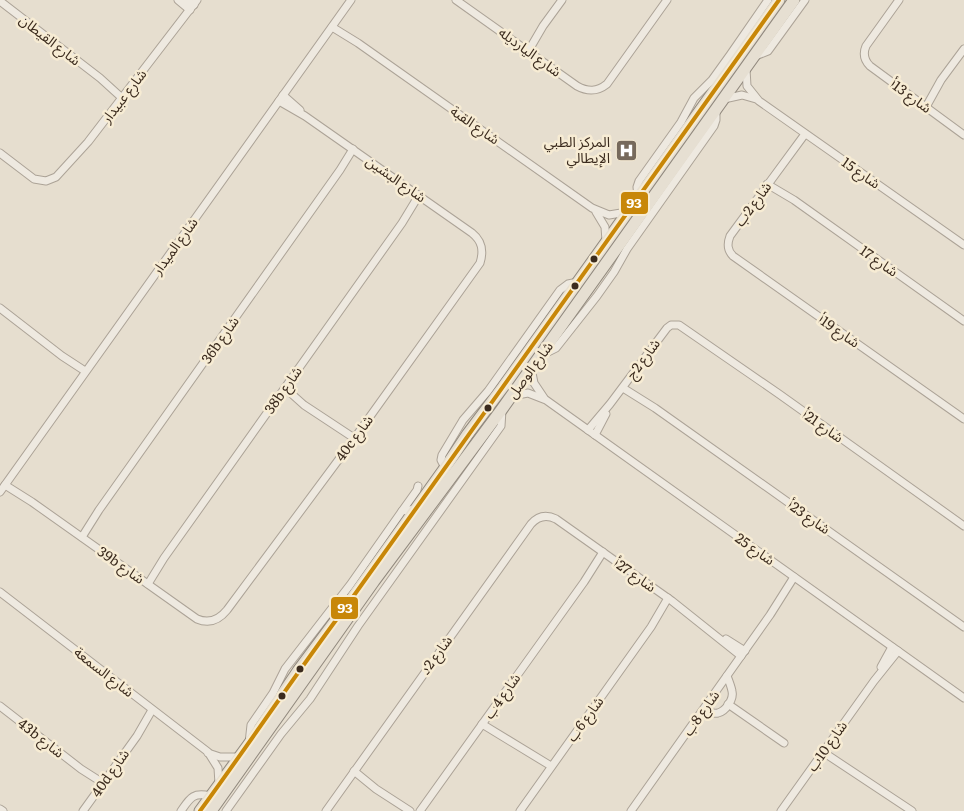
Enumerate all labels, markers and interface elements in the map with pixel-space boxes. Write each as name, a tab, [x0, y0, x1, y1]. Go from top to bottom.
street label: شارع القيطان	[15, 9, 85, 71]
street label: شارع اليارديله	[494, 22, 566, 82]
street label: شارع عبيدار	[95, 64, 152, 128]
street label: شارع 13أ	[885, 73, 936, 119]
street label: شارع القبة	[446, 100, 504, 150]
place label: المركز الطبي الإيطالي	[544, 131, 610, 169]
hospital icon: المركز الطبي الإيطالي	[614, 138, 638, 162]
street label: شارع البشين	[361, 150, 431, 208]
street label: شارع 15	[837, 152, 885, 194]
street label: شارع 2ب	[729, 177, 777, 231]
line badge: 93	[620, 191, 649, 215]
text: 93	[626, 192, 642, 212]
street label: شارع الميدار	[146, 213, 203, 280]
street label: شارع 17	[855, 240, 903, 282]
unlabelled marker	[589, 254, 599, 264]
unlabelled marker	[570, 281, 580, 291]
street label: شارع 19أ	[813, 309, 864, 353]
street label: 36b شارع	[196, 312, 244, 368]
street label: شارع 2ج	[621, 334, 665, 384]
street label: شارع الوصل	[502, 337, 558, 403]
street label: 38b شارع	[259, 362, 307, 418]
unlabelled marker	[483, 403, 493, 413]
street label: شارع 21أ	[798, 404, 848, 448]
street label: 40c شارع	[330, 410, 378, 466]
street label: شارع 23أ	[783, 494, 835, 540]
street label: شارع 25	[731, 527, 779, 571]
street label: 39b شارع	[93, 541, 149, 589]
street label: شارع 27أ	[609, 552, 661, 598]
line badge: 93	[330, 596, 359, 620]
text: 93	[337, 597, 353, 617]
street label: شارع 2د	[414, 631, 458, 679]
street label: شارع السمعة	[69, 641, 139, 703]
unlabelled marker	[295, 664, 305, 674]
street label: شارع 4ب	[478, 668, 526, 723]
street label: شارع 8ب	[677, 685, 725, 740]
unlabelled marker	[277, 691, 287, 701]
street label: شارع 6ب	[561, 692, 609, 746]
street label: 43b شارع	[13, 713, 69, 763]
street label: شارع 10ب	[801, 716, 853, 776]
street label: 40d شارع	[85, 744, 135, 802]

